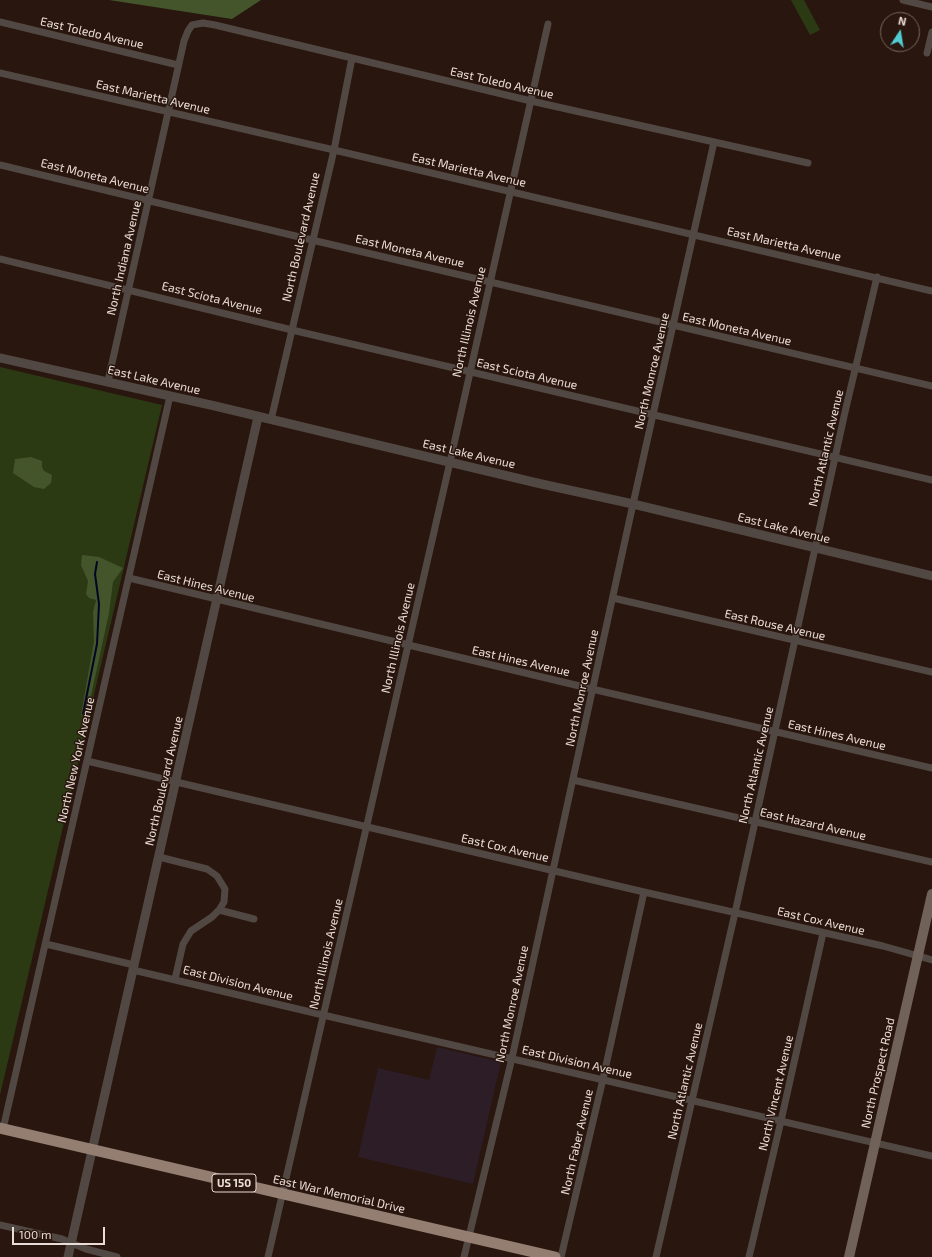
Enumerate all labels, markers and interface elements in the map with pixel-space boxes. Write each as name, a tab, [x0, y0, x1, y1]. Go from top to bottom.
north arrow	[880, 12, 920, 52]
street label: East Toledo Avenue	[39, 14, 145, 52]
text: N	[897, 14, 908, 28]
street label: East Toledo Avenue	[449, 64, 555, 102]
street label: East Marietta Avenue	[95, 77, 211, 117]
street label: East Marietta Avenue	[411, 150, 527, 190]
street label: East Moneta Avenue	[39, 156, 151, 196]
street label: North Boulevard Avenue	[279, 171, 323, 303]
street label: North Indiana Avenue	[104, 199, 144, 317]
street label: East Marietta Avenue	[726, 224, 842, 264]
street label: East Moneta Avenue	[354, 231, 466, 271]
street label: North Illinois Avenue	[449, 265, 489, 379]
street label: East Sciota Avenue	[160, 279, 264, 317]
street label: East Moneta Avenue	[681, 309, 793, 349]
street label: North Monroe Avenue	[632, 311, 672, 431]
street label: East Sciota Avenue	[475, 355, 579, 393]
street label: East Lake Avenue	[106, 362, 202, 398]
street label: North Atlantic Avenue	[806, 388, 846, 508]
street label: East Lake Avenue	[421, 436, 517, 472]
street label: East Lake Avenue	[736, 510, 832, 546]
street label: East Hines Avenue	[156, 567, 256, 605]
street label: North Illinois Avenue	[378, 581, 418, 695]
street label: East Rouse Avenue	[723, 606, 827, 644]
street label: North Monroe Avenue	[563, 628, 601, 748]
street label: East Hines Avenue	[471, 643, 571, 679]
street label: North New York Avenue	[55, 696, 97, 824]
street label: North Atlantic Avenue	[736, 705, 776, 825]
street label: North Boulevard Avenue	[142, 715, 186, 847]
street label: East Hines Avenue	[787, 717, 887, 753]
street label: East Hazard Avenue	[759, 805, 867, 843]
street label: East Cox Avenue	[460, 831, 550, 865]
street label: North Illinois Avenue	[306, 897, 346, 1011]
street label: East Cox Avenue	[776, 904, 866, 938]
street label: North Monroe Avenue	[493, 944, 531, 1064]
street label: East Division Avenue	[182, 962, 294, 1004]
street label: North Prospect Road	[858, 1016, 898, 1130]
street label: North Atlantic Avenue	[665, 1021, 705, 1141]
street label: North Vincent Avenue	[756, 1034, 796, 1152]
street label: East Division Avenue	[520, 1042, 634, 1082]
street label: North Faber Avenue	[558, 1088, 596, 1196]
street label: East War Memorial Drive	[271, 1172, 407, 1216]
road number: US 150	[212, 1174, 256, 1192]
scale bar	[14, 1219, 107, 1245]
text: 100 m	[19, 1227, 51, 1241]

